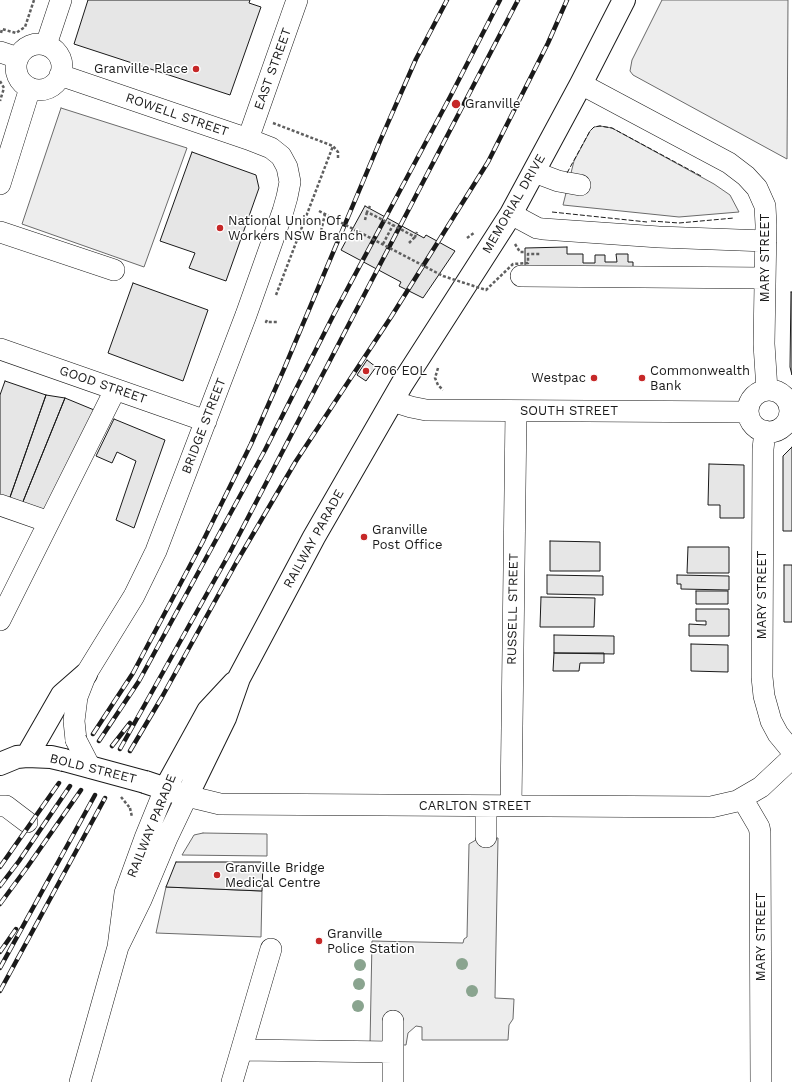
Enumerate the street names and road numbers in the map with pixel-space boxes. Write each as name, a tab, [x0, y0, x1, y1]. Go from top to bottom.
street label: EAST STREET	[251, 26, 295, 112]
street label: ROWELL STREET	[123, 90, 231, 140]
street label: MEMORIAL DRIVE	[479, 152, 549, 256]
street label: MARY STREET	[757, 214, 773, 302]
street label: GOOD STREET	[57, 363, 149, 407]
street label: BRIDGE STREET	[179, 376, 229, 476]
street label: SOUTH STREET	[520, 403, 618, 419]
street label: RAILWAY PARADE	[280, 487, 348, 591]
street label: MARY STREET	[754, 551, 770, 639]
street label: RUSSELL STREET	[504, 553, 522, 665]
street label: BOLD STREET	[48, 751, 138, 787]
street label: RAILWAY PARADE	[124, 772, 180, 880]
street label: CARLTON STREET	[419, 798, 531, 814]
street label: MARY STREET	[753, 893, 769, 981]

